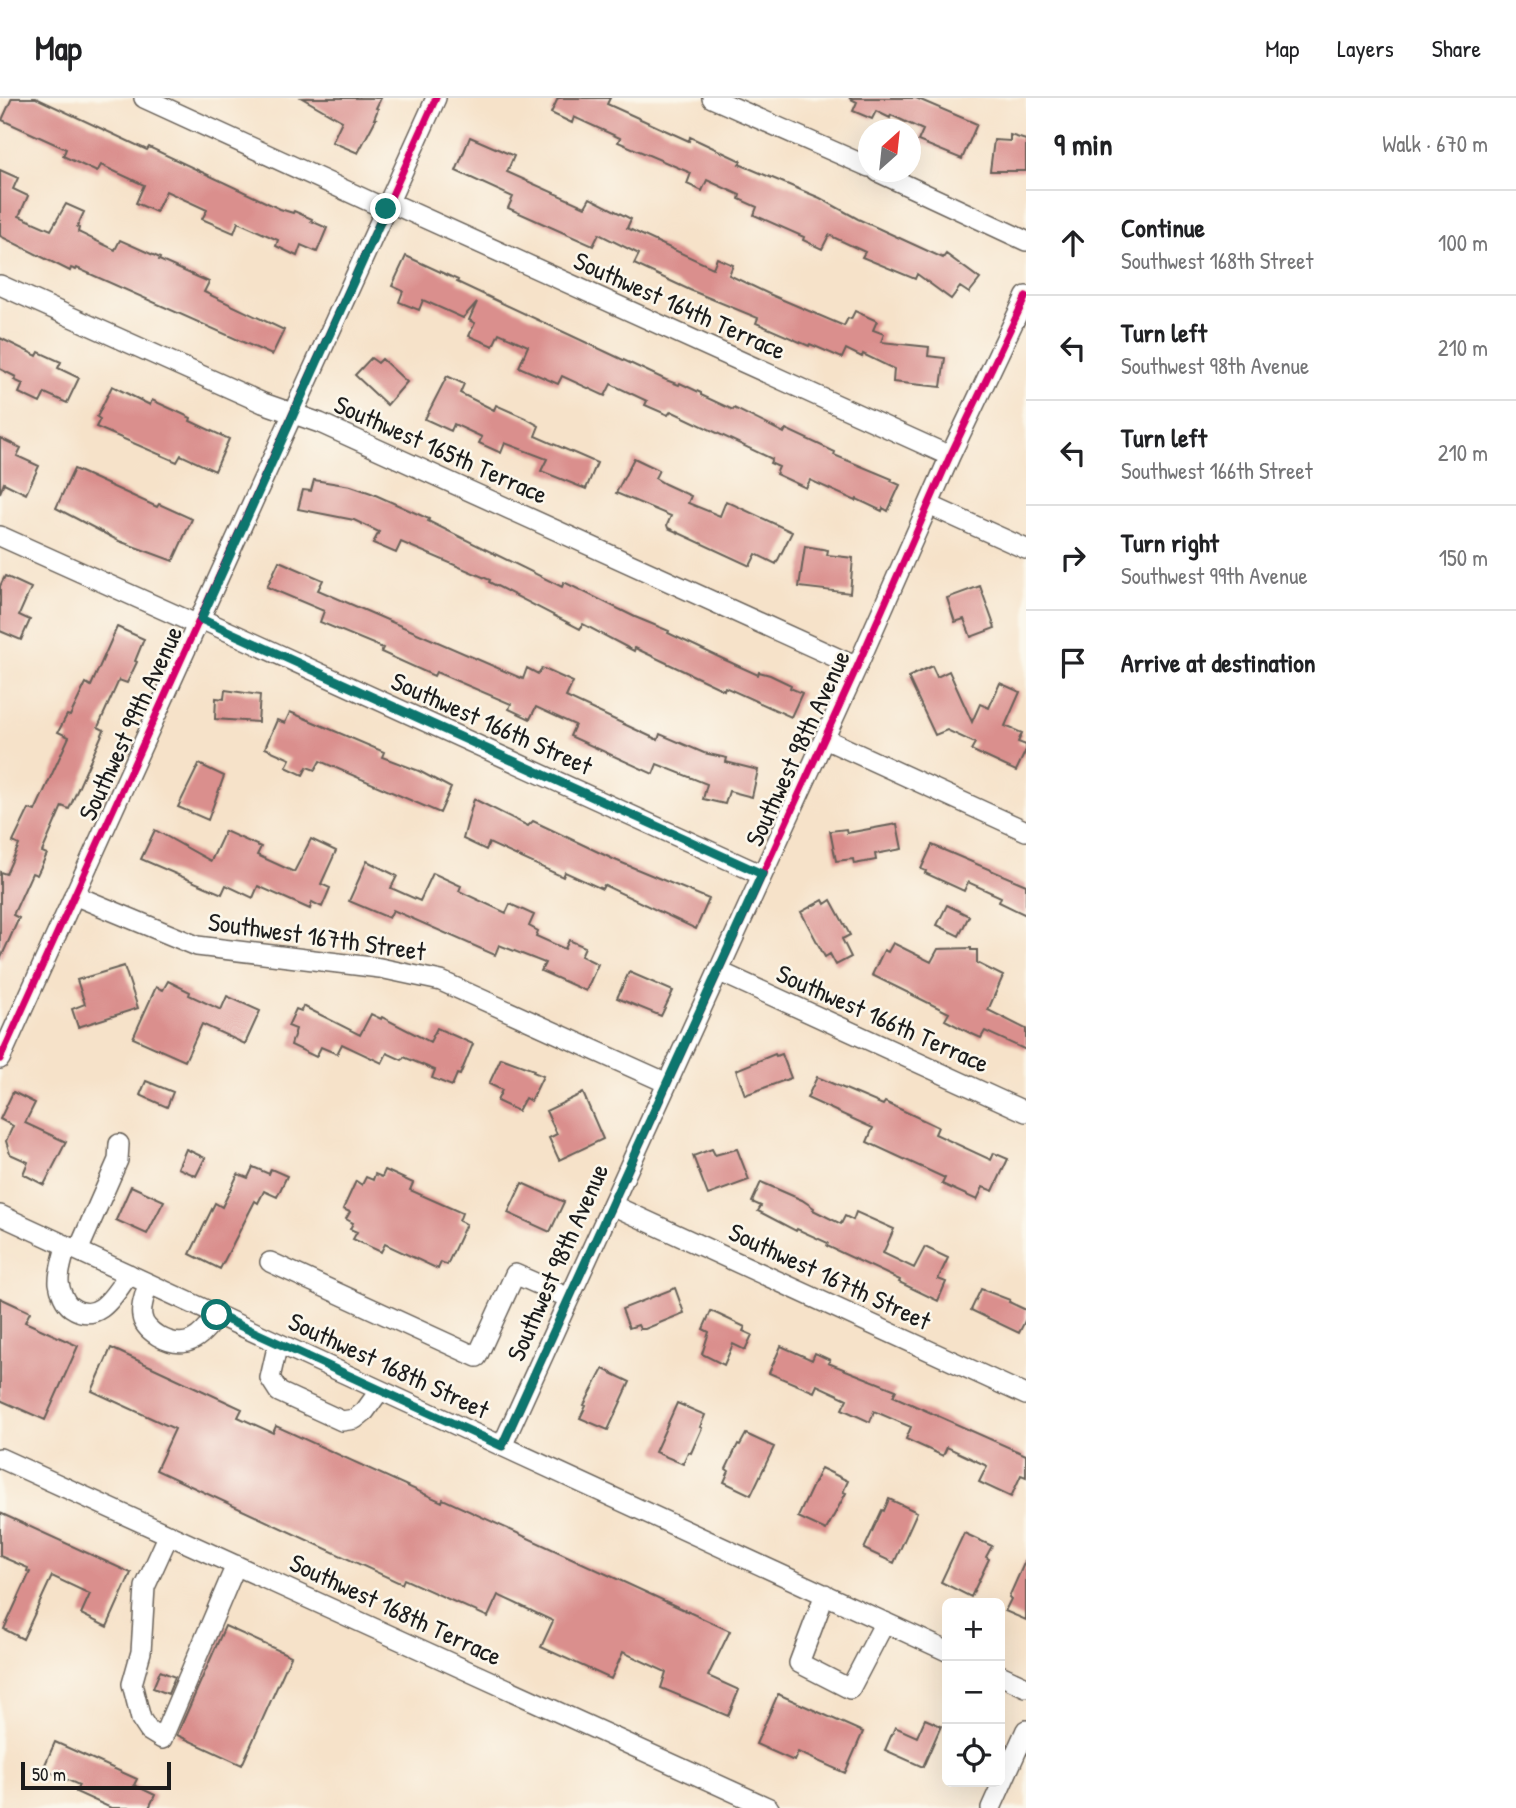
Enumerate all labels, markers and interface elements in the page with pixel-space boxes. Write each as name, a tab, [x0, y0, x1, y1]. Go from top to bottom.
text: Map	[35, 26, 82, 70]
text: Map	[1265, 32, 1299, 64]
text: Layers	[1337, 32, 1394, 64]
text: Share	[1432, 32, 1481, 64]
north arrow	[858, 119, 921, 182]
text: 9 min	[1054, 124, 1113, 164]
text: Walk · 670 m	[1382, 128, 1488, 159]
route end	[370, 193, 401, 224]
text: Continue	[1121, 210, 1205, 245]
icon: ahead	[1054, 224, 1092, 262]
text: 100 m	[1438, 227, 1488, 258]
street label: Southwest 164th Terrace	[568, 243, 792, 367]
text: Southwest 168th Street	[1121, 245, 1313, 276]
text: Turn left	[1121, 315, 1207, 350]
icon: left	[1054, 329, 1092, 367]
text: 210 m	[1438, 332, 1488, 363]
text: Southwest 98th Avenue	[1121, 350, 1309, 381]
street label: Southwest 165th Terrace	[329, 386, 553, 512]
text: Turn left	[1121, 420, 1207, 455]
icon: left	[1054, 434, 1092, 472]
text: 210 m	[1438, 437, 1488, 468]
text: Southwest 166th Street	[1121, 455, 1313, 486]
text: Turn right	[1121, 525, 1219, 560]
icon: right	[1054, 539, 1092, 577]
text: 150 m	[1439, 542, 1488, 573]
text: Southwest 99th Avenue	[1121, 560, 1308, 591]
street label: Southwest 99th Avenue	[70, 620, 190, 826]
street label: Southwest 98th Avenue	[736, 644, 858, 852]
icon: arrive	[1054, 644, 1092, 682]
text: Arrive at destination	[1121, 645, 1316, 680]
street label: Southwest 166th Street	[386, 663, 599, 783]
street label: Southwest 167th Street	[206, 903, 429, 969]
street label: Southwest 166th Terrace	[771, 955, 995, 1081]
street label: Southwest 98th Avenue	[498, 1158, 616, 1366]
street label: Southwest 167th Street	[723, 1214, 938, 1339]
route start	[201, 1299, 232, 1330]
street label: Southwest 168th Street	[283, 1303, 496, 1427]
street label: Southwest 168th Terrace	[284, 1545, 508, 1673]
map controls	[942, 1598, 1005, 1787]
button: +	[942, 1598, 1005, 1661]
button: −	[942, 1661, 1005, 1724]
button: locate	[942, 1724, 1005, 1787]
scale bar	[21, 1759, 172, 1791]
text: 50 m	[32, 1761, 66, 1787]

